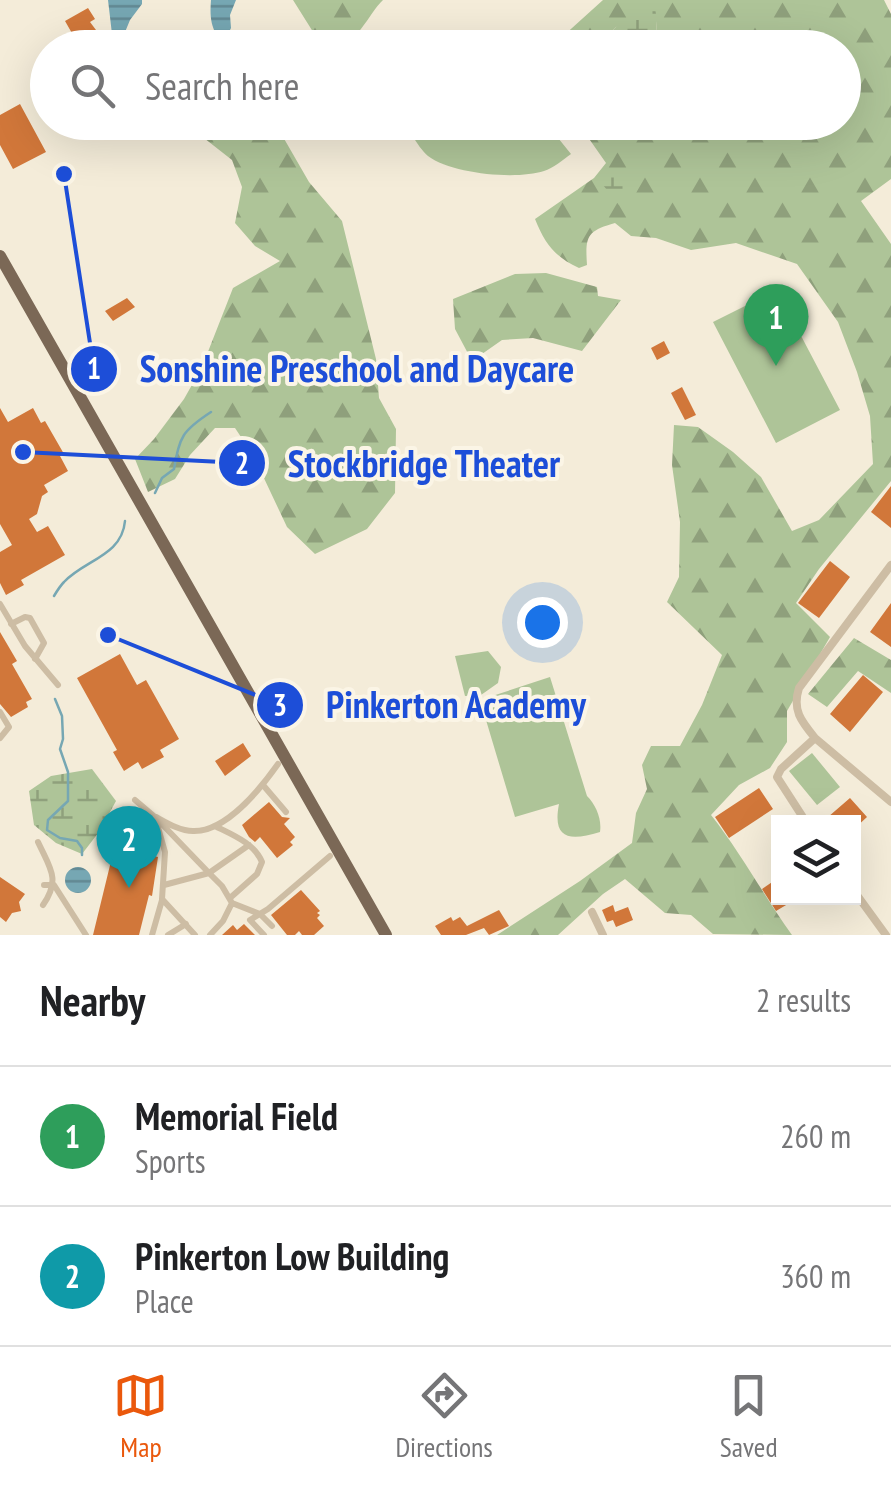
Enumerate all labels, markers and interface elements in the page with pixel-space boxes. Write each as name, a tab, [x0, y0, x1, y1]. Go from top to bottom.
search box	[30, 30, 861, 140]
icon: search	[65, 58, 120, 113]
text: Search here	[145, 61, 299, 110]
pin: 1	[744, 284, 808, 366]
callout: Sonshine Preschool and Daycare	[69, 335, 594, 403]
text: Sonshine Preschool and Daycare	[140, 343, 574, 392]
text: 1	[87, 348, 101, 387]
callout: Stockbridge Theater	[217, 429, 581, 497]
text: Stockbridge Theater	[288, 438, 561, 487]
text: 2	[235, 443, 249, 482]
your location	[517, 597, 568, 648]
callout: Pinkerton Academy	[255, 671, 607, 739]
text: Pinkerton Academy	[326, 679, 587, 728]
text: 3	[273, 685, 287, 724]
pin: 2	[96, 806, 162, 888]
map controls	[771, 815, 861, 905]
button: layers	[771, 815, 861, 905]
text: Nearby	[40, 973, 145, 1028]
text: 2 results	[756, 979, 851, 1021]
text: Memorial Field	[135, 1091, 338, 1140]
text: 1	[65, 1115, 80, 1157]
text: 260 m	[780, 1115, 851, 1157]
text: Sports	[135, 1140, 206, 1182]
text: Pinkerton Low Building	[135, 1231, 449, 1280]
text: 2	[65, 1255, 80, 1297]
text: 360 m	[780, 1255, 851, 1297]
text: Place	[135, 1280, 194, 1322]
tab: Map	[113, 1368, 168, 1465]
tab: Directions	[395, 1368, 493, 1465]
tab: Saved	[720, 1368, 778, 1465]

